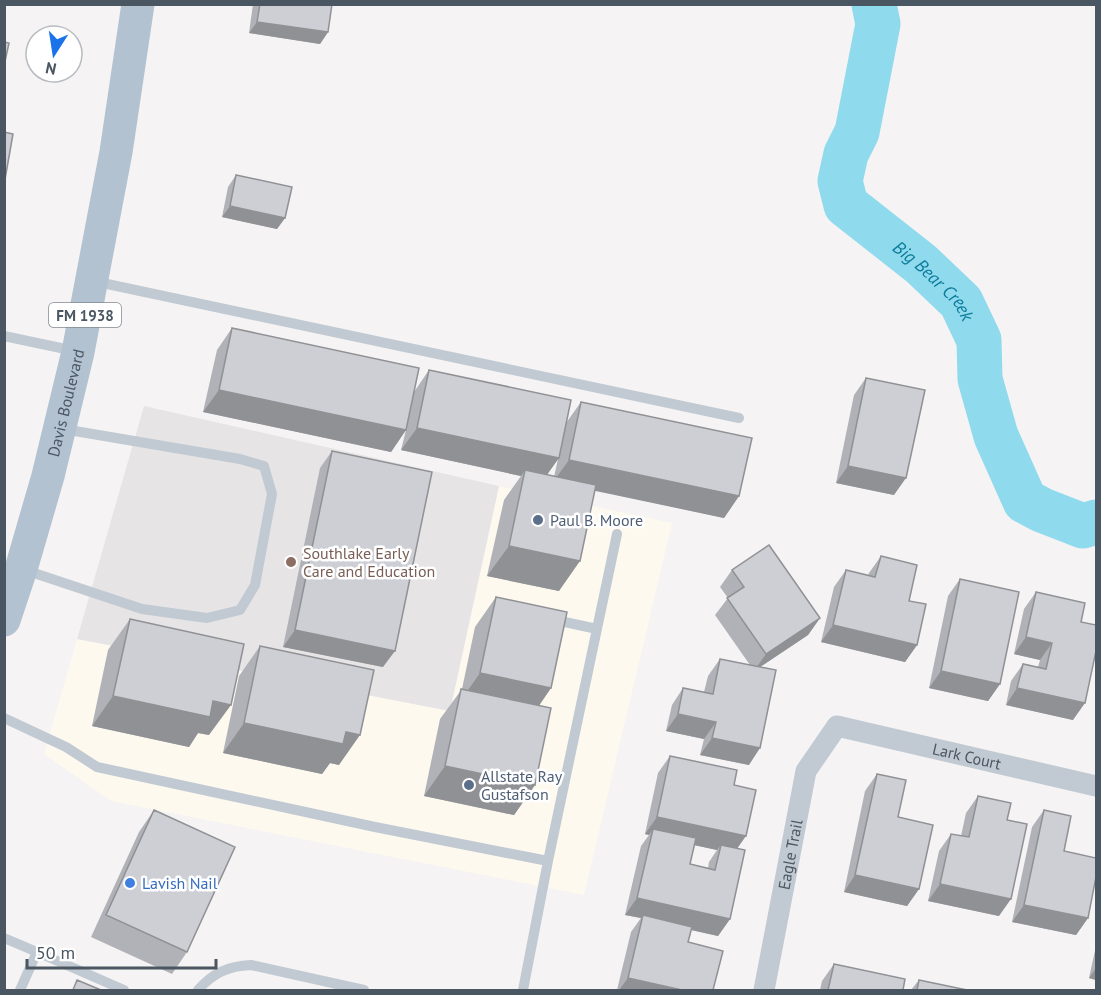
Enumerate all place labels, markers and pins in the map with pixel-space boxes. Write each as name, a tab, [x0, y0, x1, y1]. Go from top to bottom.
place label: Paul B. Moore	[550, 510, 643, 530]
marker: Paul B. Moore	[531, 513, 545, 527]
place label: Southlake Early Care and Education	[303, 543, 435, 581]
marker: Southlake Early Care and Education	[284, 555, 298, 569]
place label: Allstate Ray Gustafson	[481, 766, 563, 804]
marker: Allstate Ray Gustafson	[462, 778, 476, 792]
place label: Lavish Nail	[142, 873, 218, 893]
marker: Lavish Nail	[123, 876, 137, 890]

